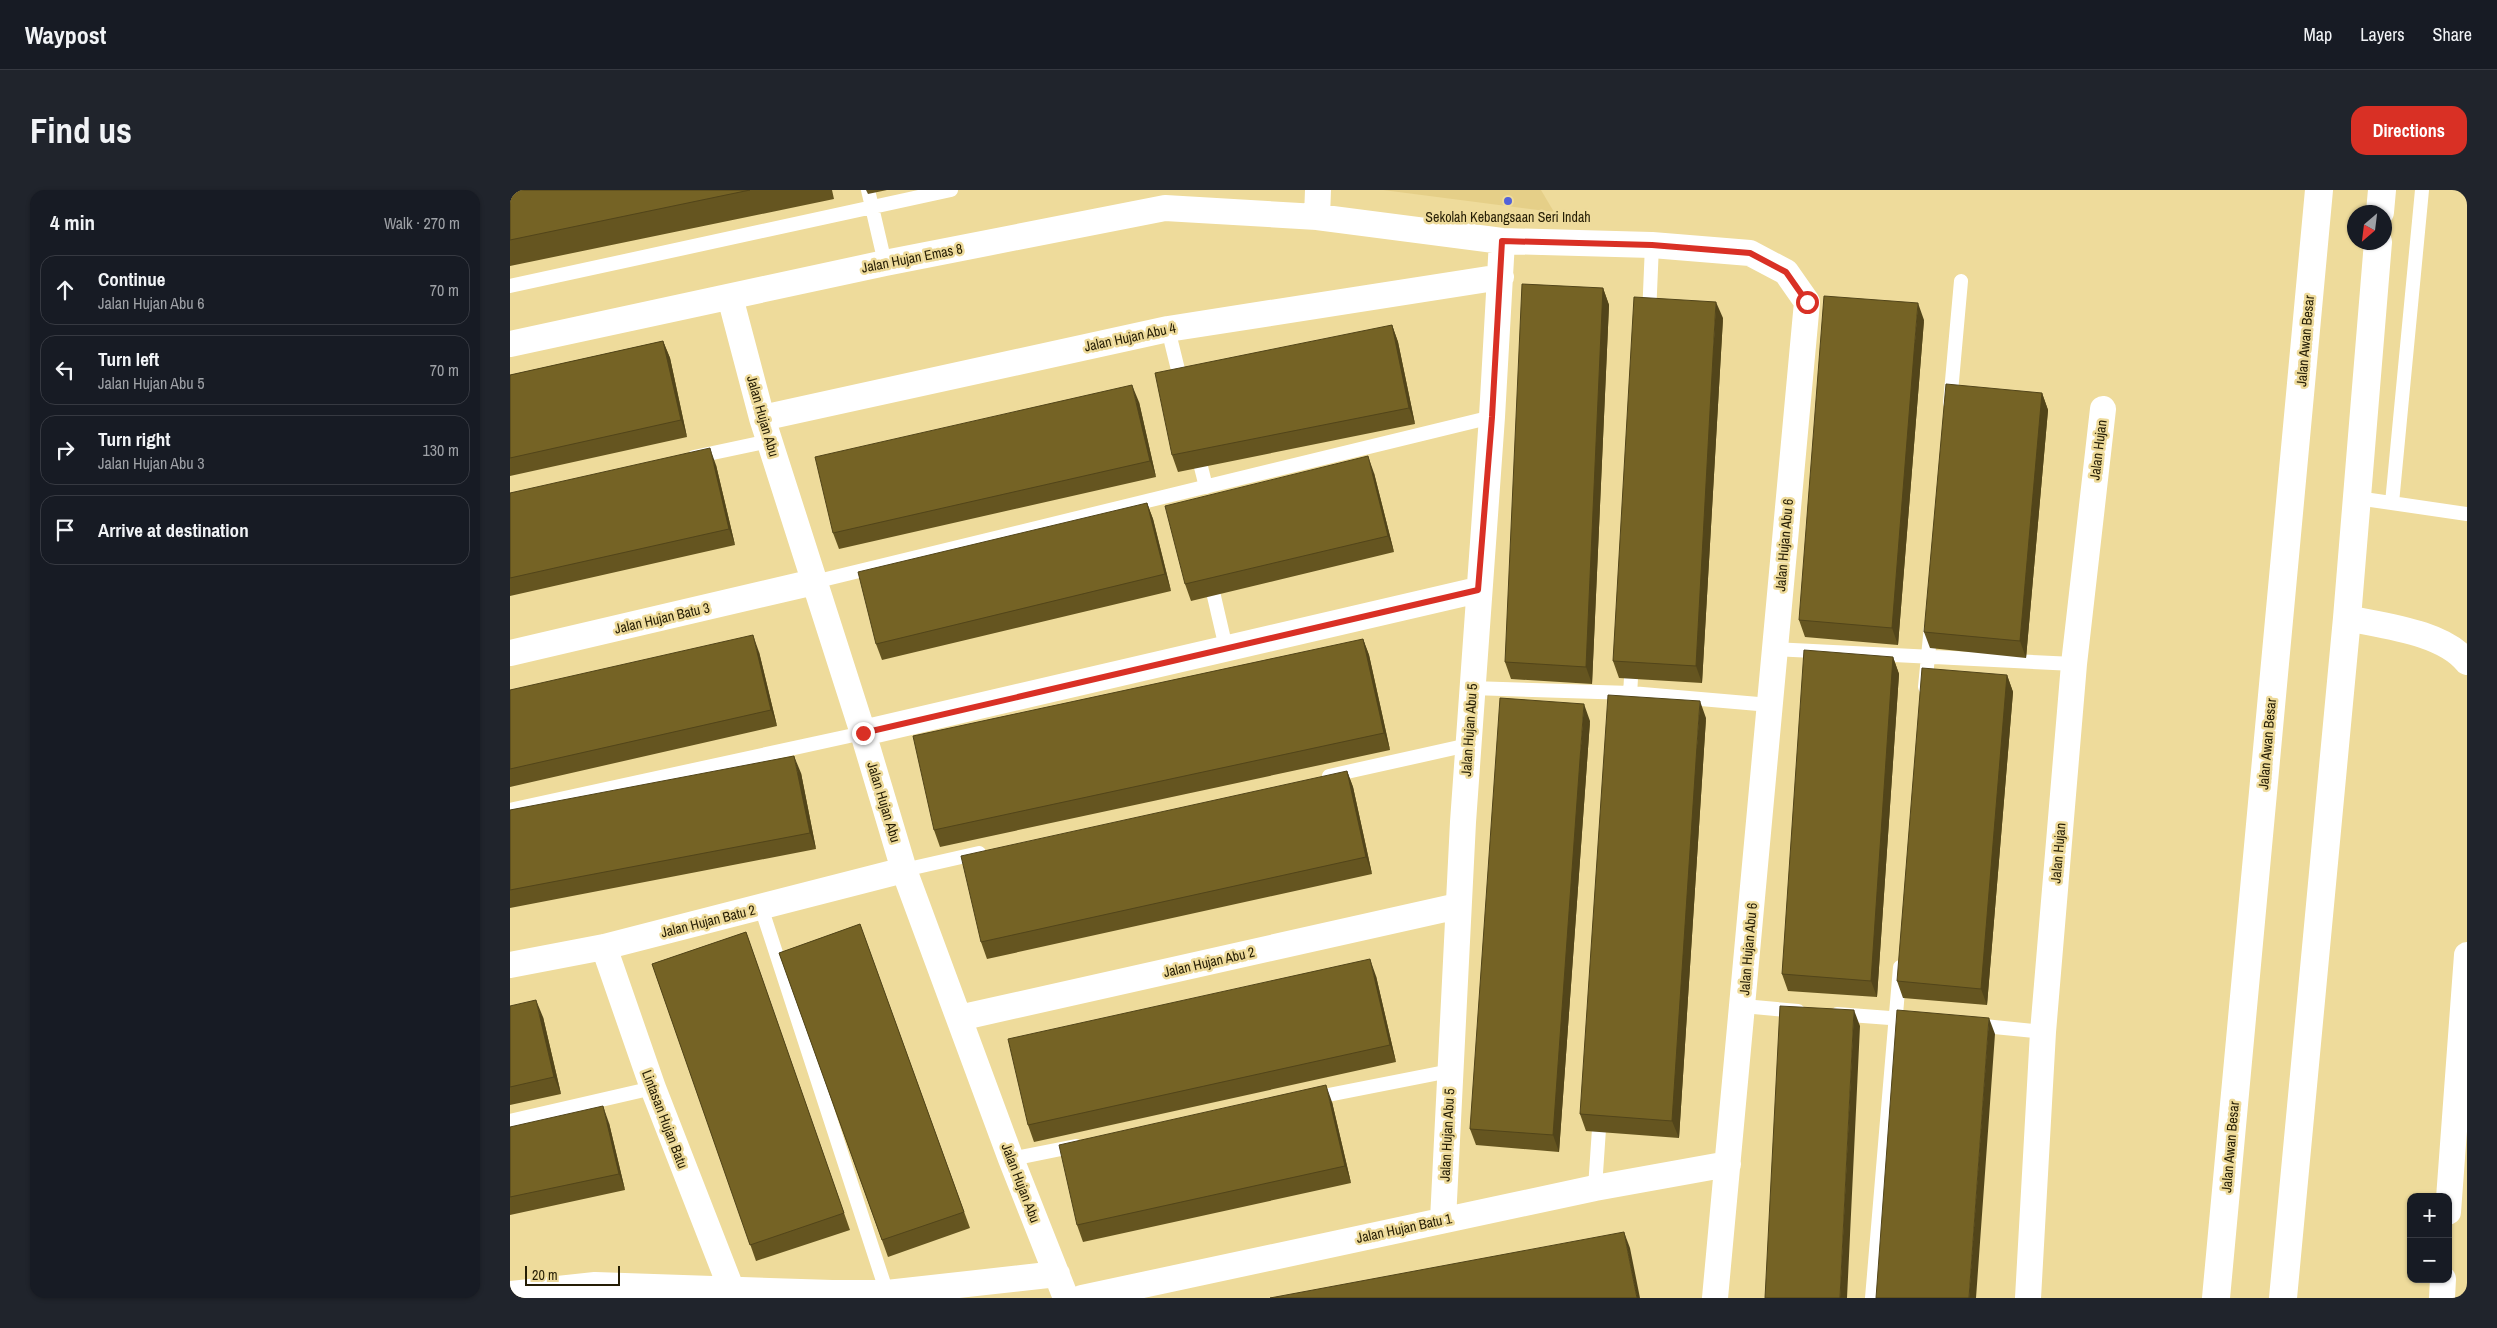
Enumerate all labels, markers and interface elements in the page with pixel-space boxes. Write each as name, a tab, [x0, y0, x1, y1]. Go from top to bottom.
text: Waypost	[25, 19, 106, 51]
text: Map	[2304, 22, 2332, 47]
text: Layers	[2360, 22, 2405, 47]
text: Share	[2433, 22, 2472, 47]
button: Directions	[2351, 106, 2467, 155]
text: Find us	[30, 107, 132, 154]
marker: Sekolah Kebangsaan Seri Indah	[1502, 195, 1514, 207]
north arrow	[2347, 205, 2392, 250]
text: 4 min	[50, 208, 95, 237]
place label: Sekolah Kebangsaan Seri Indah	[1425, 208, 1591, 226]
text: Walk · 270 m	[384, 212, 460, 234]
street label: Jalan Hujan Emas 8	[860, 239, 964, 277]
text: Continue	[98, 266, 166, 292]
icon: ahead	[51, 276, 79, 304]
text: 70 m	[430, 279, 459, 301]
route start	[1796, 291, 1819, 314]
text: Jalan Hujan Abu 6	[98, 292, 205, 314]
street label: Jalan Awan Besar	[2292, 294, 2318, 387]
street label: Jalan Hujan Abu 4	[1083, 318, 1178, 355]
text: Turn left	[98, 346, 159, 372]
icon: left	[51, 356, 79, 384]
text: 70 m	[430, 359, 459, 381]
text: Jalan Hujan Abu 5	[98, 372, 205, 394]
street label: Jalan Hujan Abu	[743, 373, 783, 459]
street label: Jalan Hujan	[2085, 419, 2111, 481]
text: Turn right	[98, 426, 170, 452]
icon: right	[51, 436, 79, 464]
text: 130 m	[423, 439, 459, 461]
text: Jalan Hujan Abu 3	[98, 452, 205, 474]
street label: Jalan Hujan Abu 6	[1771, 498, 1797, 592]
icon: arrive	[51, 516, 79, 544]
text: Arrive at destination	[98, 517, 249, 543]
street label: Jalan Hujan Batu 3	[613, 598, 711, 638]
street label: Jalan Hujan Abu 5	[1457, 683, 1481, 777]
street label: Jalan Awan Besar	[2254, 697, 2280, 790]
route end	[852, 722, 875, 745]
street label: Jalan Hujan Abu	[863, 759, 905, 845]
street label: Jalan Hujan	[2046, 822, 2070, 884]
street label: Jalan Hujan Batu 2	[659, 901, 757, 941]
street label: Jalan Hujan Abu 6	[1735, 902, 1761, 996]
street label: Jalan Hujan Abu 2	[1162, 943, 1256, 981]
street label: Lintasan Hujan Batu	[638, 1067, 692, 1171]
street label: Jalan Hujan Abu 5	[1436, 1088, 1458, 1182]
street label: Jalan Awan Besar	[2217, 1100, 2243, 1193]
street label: Jalan Hujan Abu	[998, 1141, 1044, 1225]
map controls	[2407, 1193, 2452, 1283]
button: +	[2407, 1193, 2452, 1238]
street label: Jalan Hujan Batu 1	[1355, 1209, 1454, 1247]
button: −	[2407, 1238, 2452, 1283]
scale bar	[525, 1263, 620, 1286]
text: 20 m	[532, 1266, 558, 1284]

